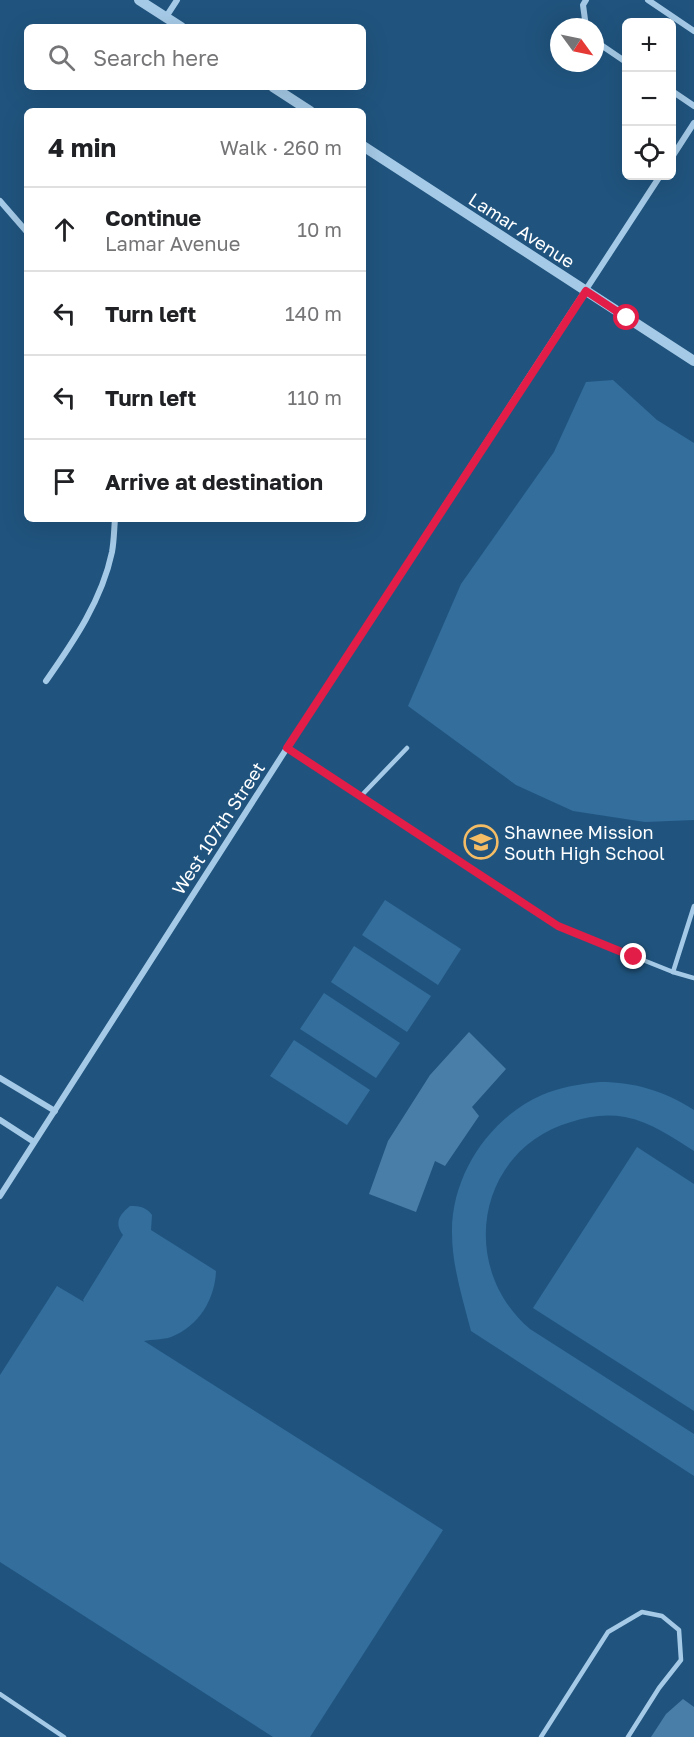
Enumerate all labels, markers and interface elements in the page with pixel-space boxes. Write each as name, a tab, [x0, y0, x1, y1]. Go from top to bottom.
north arrow	[550, 18, 604, 72]
map controls	[622, 18, 676, 180]
button: +	[622, 18, 676, 72]
search box	[24, 24, 366, 90]
icon: search	[45, 41, 78, 74]
text: Search here	[93, 44, 219, 71]
button: −	[622, 72, 676, 126]
button: locate	[622, 126, 676, 180]
text: 4 min	[48, 132, 116, 163]
text: Walk · 260 m	[220, 135, 342, 159]
street label: Lamar Avenue	[465, 188, 579, 272]
text: Continue	[105, 204, 201, 231]
icon: ahead	[48, 213, 81, 246]
text: 10 m	[297, 217, 342, 241]
text: Lamar Avenue	[105, 231, 240, 255]
icon: left	[48, 297, 81, 330]
text: Turn left	[105, 300, 196, 327]
text: 140 m	[285, 301, 342, 325]
route start	[613, 304, 639, 330]
icon: left	[48, 381, 81, 414]
text: Turn left	[105, 384, 196, 411]
text: 110 m	[288, 385, 342, 409]
icon: arrive	[48, 465, 81, 498]
text: Arrive at destination	[105, 468, 323, 495]
street label: West 107th Street	[167, 758, 269, 898]
place label: Shawnee Mission South High School	[504, 821, 665, 864]
school or university icon: Shawnee Mission South High School	[463, 824, 499, 860]
route end	[620, 943, 646, 969]

